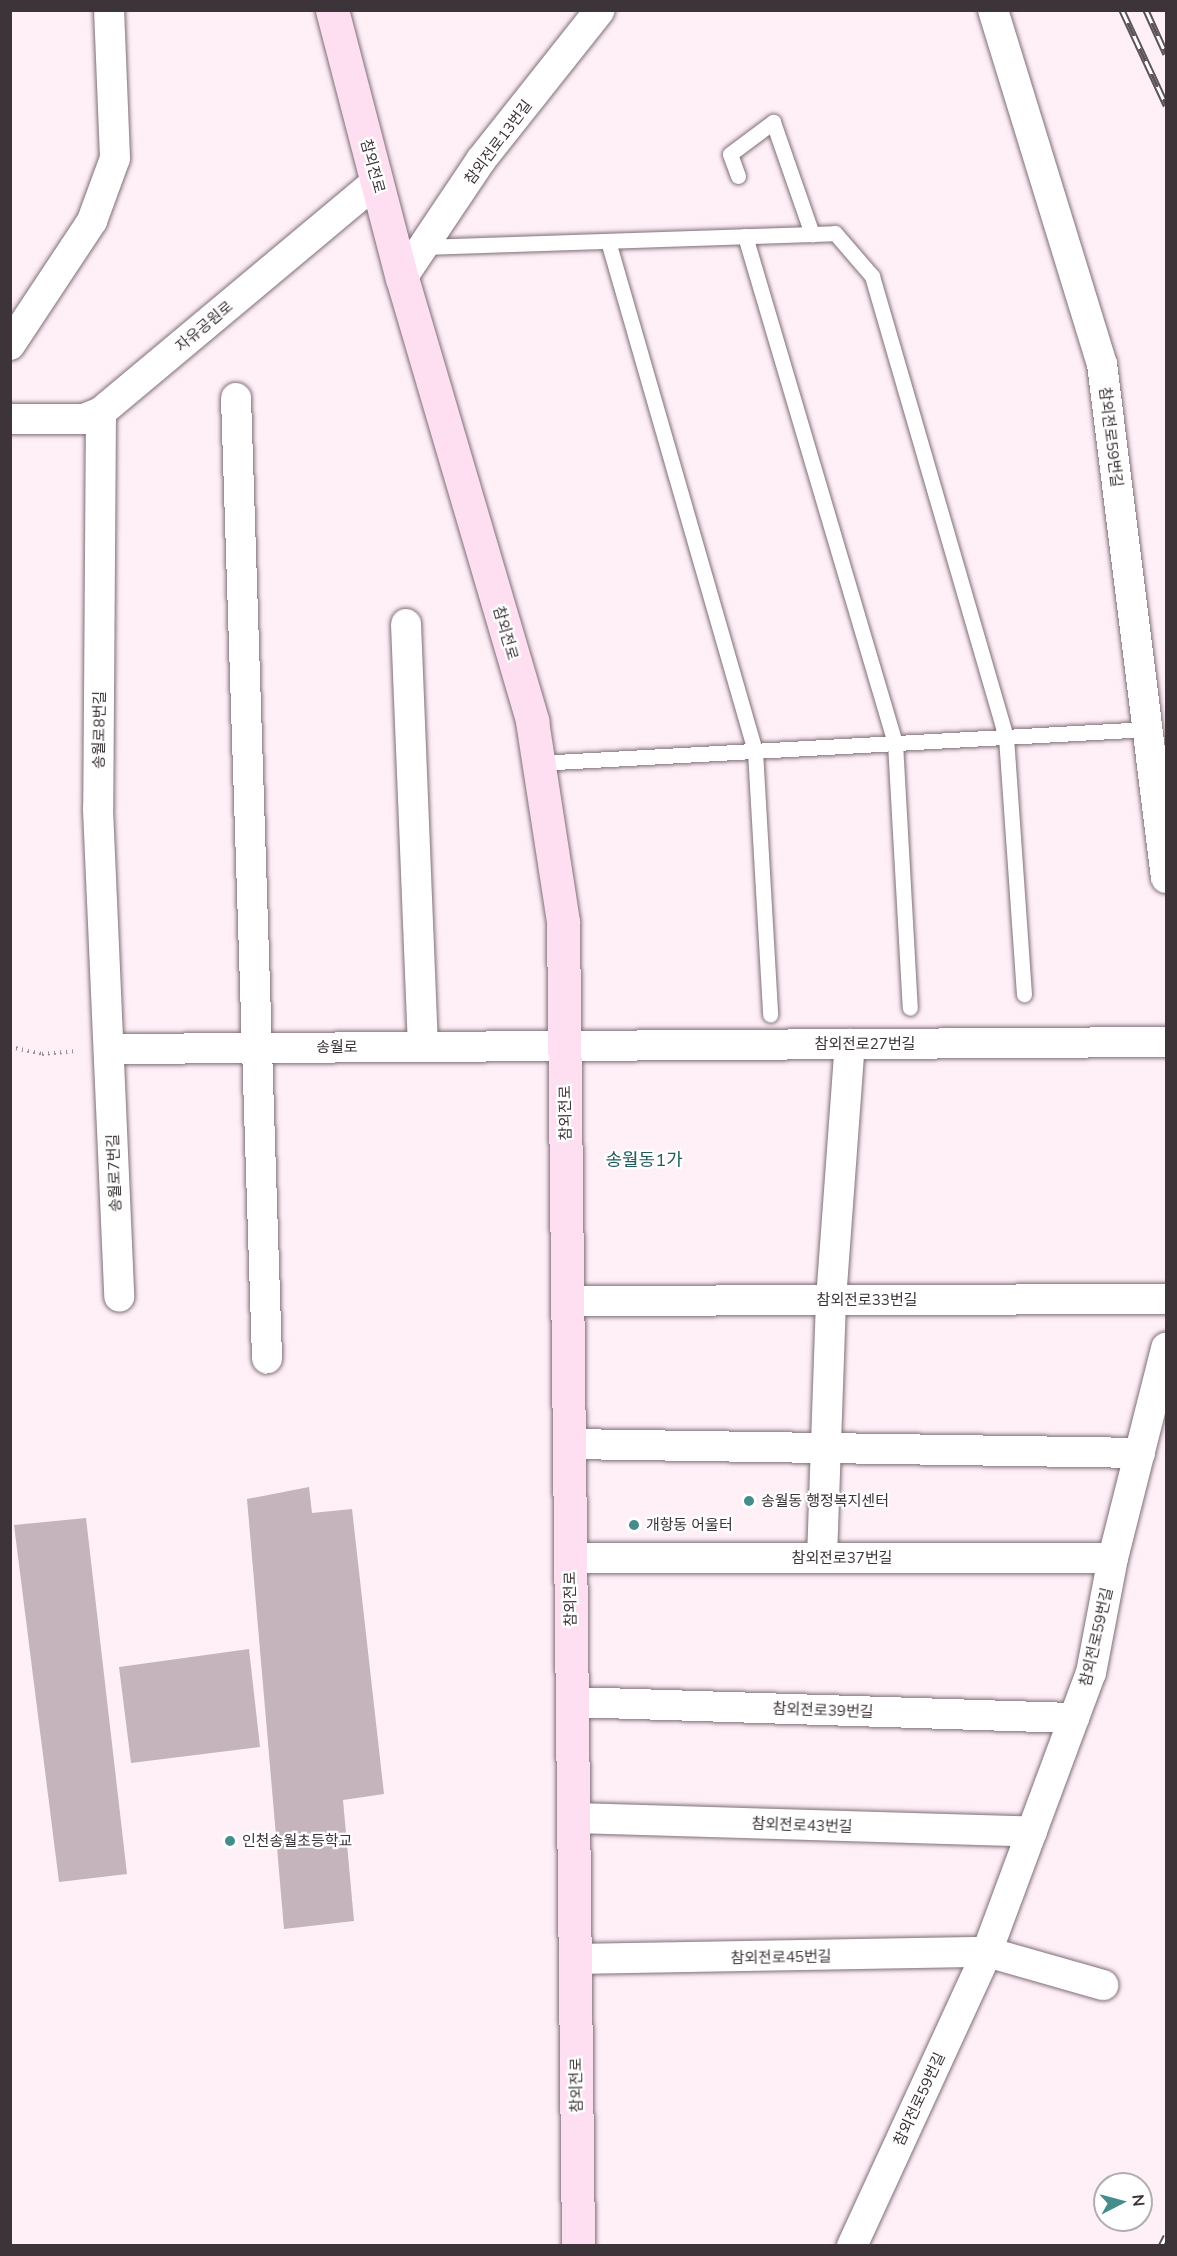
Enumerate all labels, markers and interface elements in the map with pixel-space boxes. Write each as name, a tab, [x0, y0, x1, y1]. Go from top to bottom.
street label: 참외전로13번길	[460, 96, 536, 188]
street label: 참외전로	[357, 137, 389, 195]
street label: 자유공원로	[172, 297, 236, 355]
street label: 참외전로59번길	[1096, 386, 1126, 488]
street label: 참외전로	[490, 604, 522, 662]
street label: 송월로8번길	[89, 691, 109, 769]
street label: 참외전로27번길	[815, 1035, 915, 1053]
street label: 송월로	[316, 1038, 358, 1056]
street label: 참외전로	[556, 1085, 574, 1141]
street label: 송월로7번길	[104, 1134, 124, 1212]
district label: 송월동1가	[605, 1149, 683, 1171]
street label: 참외전로33번길	[817, 1291, 917, 1309]
place label: 송월동 행정복지센터	[761, 1492, 889, 1510]
marker: 송월동 행정복지센터	[742, 1494, 756, 1508]
place label: 개항동 어울터	[646, 1516, 733, 1534]
marker: 개항동 어울터	[627, 1518, 641, 1532]
street label: 참외전로37번길	[792, 1549, 892, 1567]
street label: 참외전로	[561, 1571, 579, 1627]
street label: 참외전로59번길	[1076, 1586, 1116, 1688]
street label: 참외전로39번길	[772, 1699, 874, 1721]
street label: 참외전로43번길	[751, 1814, 853, 1836]
place label: 인천송월초등학교	[242, 1832, 352, 1850]
marker: 인천송월초등학교	[223, 1834, 237, 1848]
street label: 참외전로45번길	[730, 1947, 832, 1967]
street label: 참외전로59번길	[890, 2050, 948, 2148]
street label: 참외전로	[567, 2057, 585, 2113]
north arrow	[1093, 2172, 1153, 2232]
text: N	[1128, 2193, 1149, 2207]

